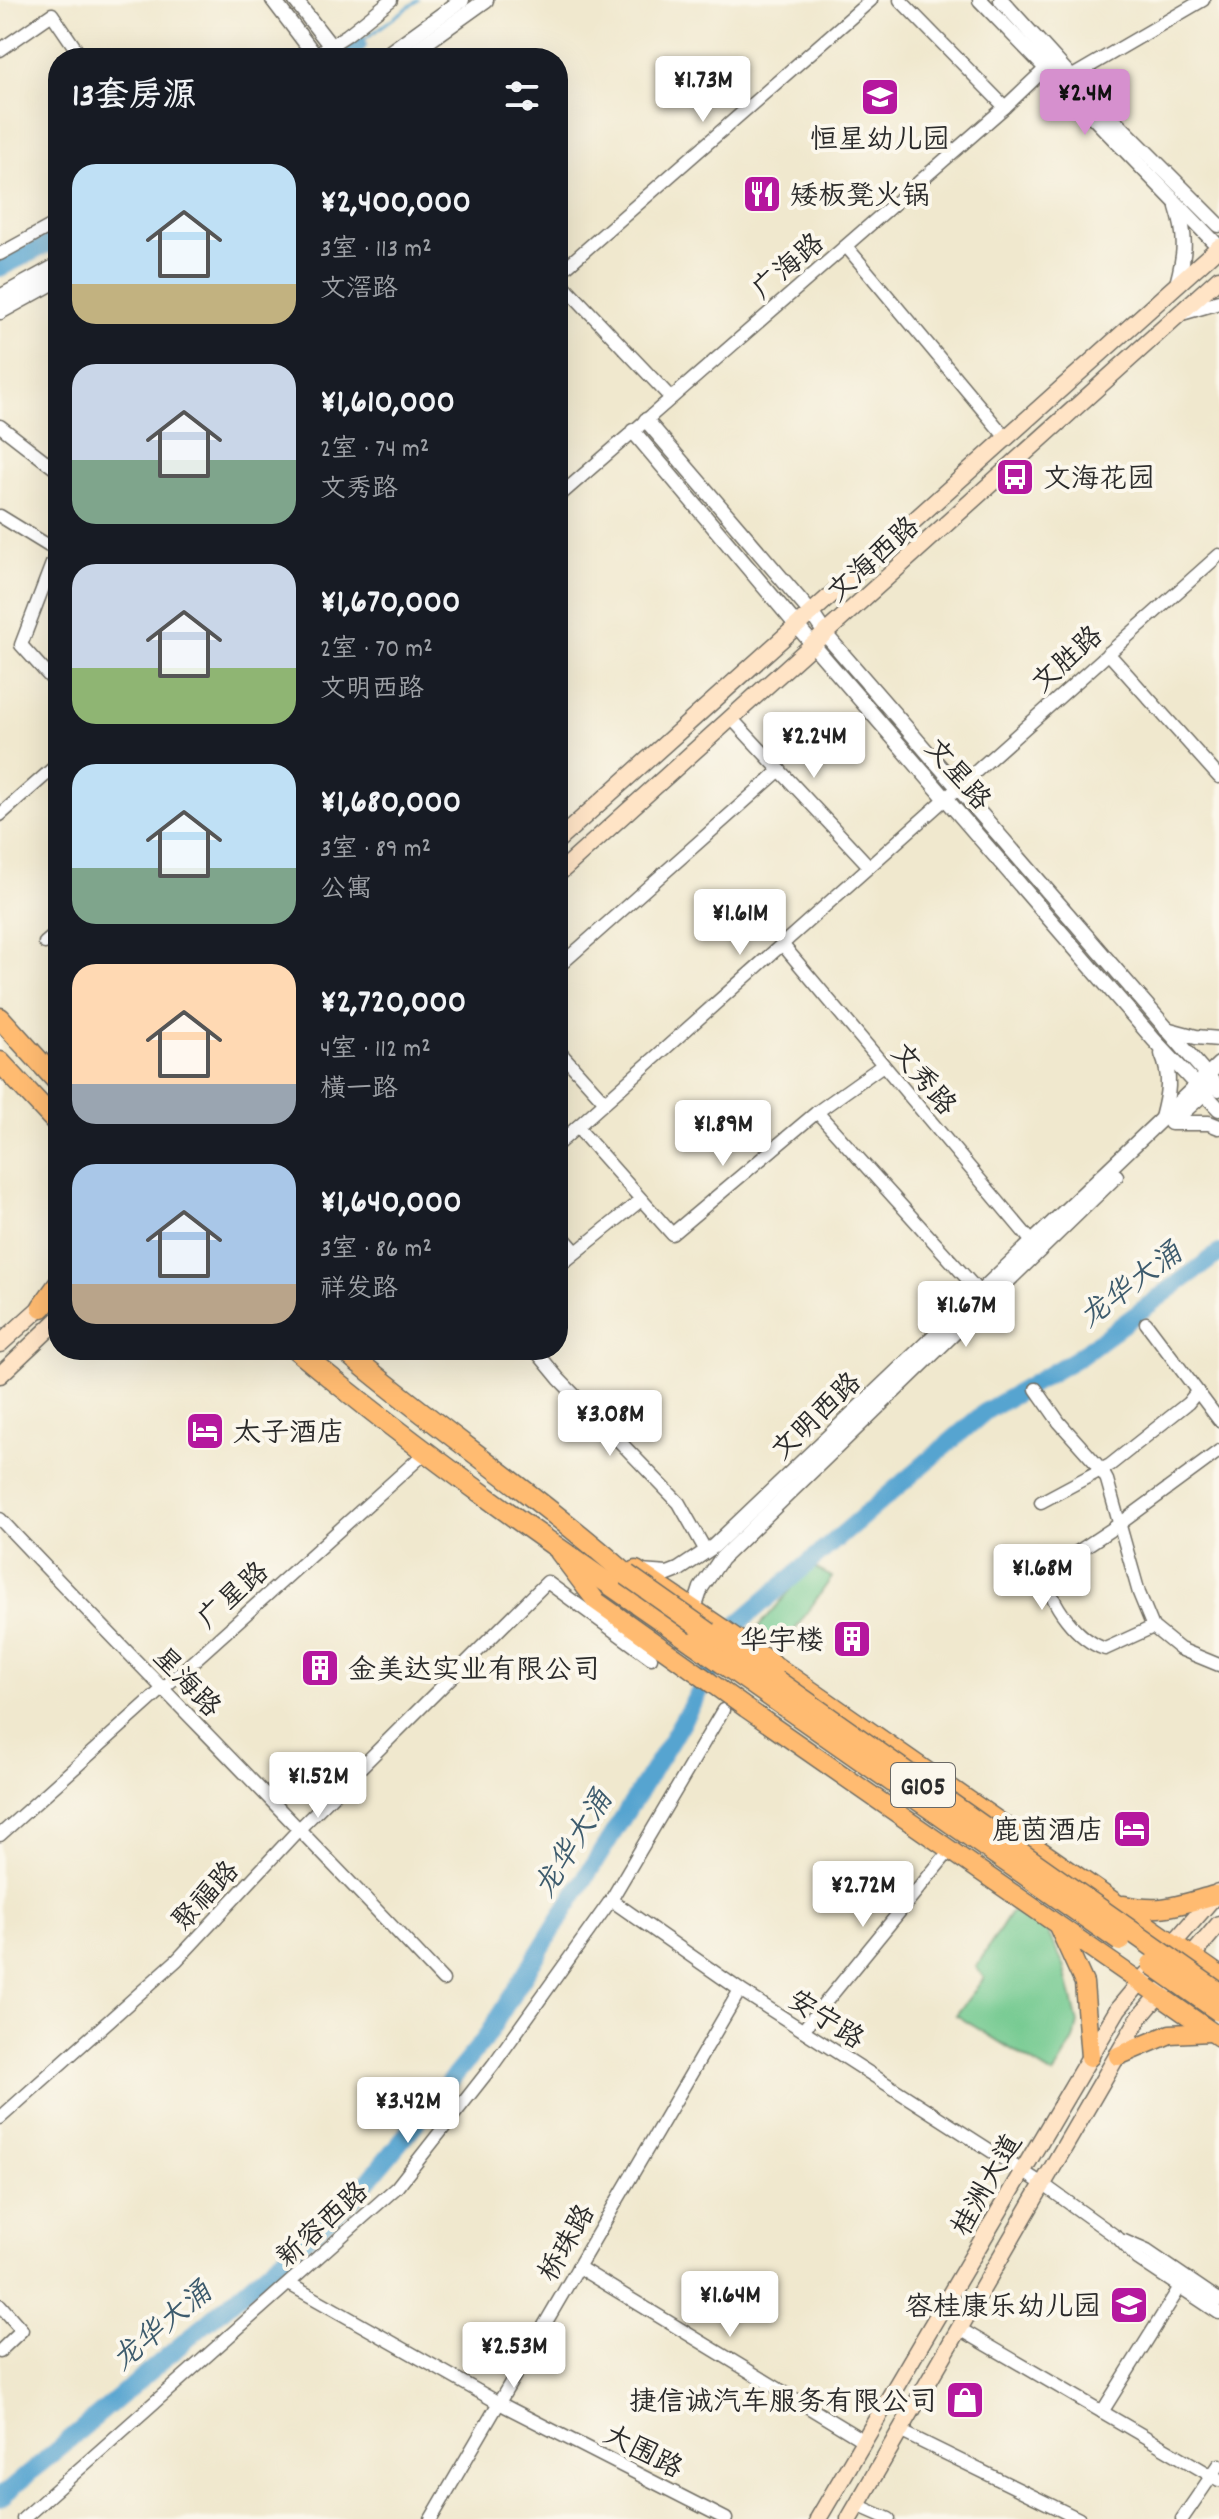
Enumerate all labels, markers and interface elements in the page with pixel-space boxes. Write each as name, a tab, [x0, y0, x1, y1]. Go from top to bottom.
pin: ¥1.73M	[638, 56, 768, 124]
text: ¥1.73M	[673, 63, 733, 100]
pin: ¥2.4M	[1029, 69, 1141, 137]
text: 13套房源	[72, 74, 197, 123]
icon: filters	[500, 74, 544, 118]
school or university icon: 恒星幼儿园	[859, 76, 901, 118]
text: ¥2.4M	[1058, 76, 1112, 113]
place label: 恒星幼儿园	[810, 123, 950, 163]
restaurant icon: 矮板凳火锅	[741, 173, 783, 215]
place label: 矮板凳火锅	[790, 179, 930, 219]
text: ¥2,400,000	[320, 180, 471, 229]
icon: home	[136, 196, 232, 292]
street label: 广海路	[745, 226, 835, 311]
text: 3室 · 113 m²	[320, 232, 432, 269]
text: 文滘路	[320, 272, 398, 309]
text: ¥1,610,000	[320, 380, 455, 429]
icon: home	[136, 396, 232, 492]
text: 2室 · 74 m²	[320, 432, 429, 469]
bus stop icon: 文海花园	[994, 456, 1036, 498]
place label: 文海花园	[1043, 462, 1155, 502]
text: 文秀路	[320, 472, 398, 509]
street label: 文海西路	[820, 509, 930, 614]
text: ¥1,670,000	[320, 580, 461, 629]
icon: home	[136, 596, 232, 692]
street label: 文胜路	[1025, 619, 1114, 705]
text: 2室 · 70 m²	[320, 632, 433, 669]
text: 文明西路	[320, 672, 424, 709]
pin: ¥2.24M	[749, 712, 879, 780]
text: ¥2.24M	[781, 719, 847, 756]
street label: 文星路	[913, 731, 998, 821]
text: ¥1,680,000	[320, 780, 461, 829]
icon: home	[136, 796, 232, 892]
text: 3室 · 89 m²	[320, 832, 431, 869]
text: 公寓	[320, 872, 372, 909]
pin: ¥1.61M	[675, 889, 805, 957]
text: ¥1.61M	[712, 896, 768, 933]
text: ¥2,720,000	[320, 980, 466, 1029]
icon: home	[136, 996, 232, 1092]
text: 4室 · 112 m²	[320, 1032, 431, 1069]
street label: 文秀路	[879, 1036, 963, 1126]
text: 横一路	[320, 1072, 398, 1109]
pin: ¥1.89M	[658, 1100, 788, 1168]
text: ¥1.89M	[693, 1107, 753, 1144]
text: ¥1,640,000	[320, 1180, 462, 1229]
icon: home	[136, 1196, 232, 1292]
text: 3室 · 86 m²	[320, 1232, 432, 1269]
water label: 龙华大涌	[1072, 1234, 1194, 1341]
text: 祥发路	[320, 1272, 398, 1309]
pin: ¥1.67M	[901, 1281, 1031, 1349]
text: ¥1.67M	[936, 1288, 996, 1325]
street label: 文明西路	[764, 1365, 873, 1472]
pin: ¥3.08M	[545, 1390, 675, 1458]
text: ¥3.08M	[576, 1397, 644, 1434]
hotel icon: 太子酒店	[184, 1410, 226, 1452]
place label: 太子酒店	[233, 1416, 345, 1456]
pin: ¥1.68M	[977, 1544, 1107, 1612]
text: ¥1.68M	[1012, 1551, 1073, 1588]
street label: 广星路	[191, 1555, 280, 1641]
building icon: 华宇楼	[831, 1618, 873, 1660]
place label: 华宇楼	[740, 1624, 824, 1664]
street label: 星海路	[141, 1640, 228, 1729]
building icon: 金美达实业有限公司	[299, 1647, 341, 1689]
place label: 金美达实业有限公司	[348, 1653, 600, 1693]
pin: ¥1.52M	[253, 1752, 383, 1820]
text: ¥1.52M	[287, 1759, 349, 1796]
road number: G105	[891, 1763, 955, 1807]
water label: 龙华大涌	[526, 1782, 626, 1908]
hotel icon: 鹿茵酒店	[1111, 1808, 1153, 1850]
place label: 鹿茵酒店	[992, 1814, 1104, 1854]
street label: 聚福路	[164, 1854, 251, 1943]
pin: ¥2.72M	[798, 1861, 928, 1929]
text: ¥2.72M	[831, 1868, 895, 1905]
street label: 安宁路	[778, 1983, 870, 2062]
pin: ¥3.42M	[343, 2077, 473, 2145]
text: ¥3.42M	[375, 2084, 441, 2121]
street label: 桂洲大道	[944, 2128, 1035, 2245]
street label: 新容西路	[269, 2174, 379, 2279]
street label: 桥珠路	[531, 2198, 608, 2291]
pin: ¥1.64M	[665, 2271, 795, 2339]
water label: 龙华大涌	[104, 2273, 224, 2383]
text: ¥1.64M	[699, 2278, 761, 2315]
school or university icon: 容桂康乐幼儿园	[1108, 2284, 1150, 2326]
place label: 容桂康乐幼儿园	[905, 2290, 1101, 2330]
pin: ¥2.53M	[449, 2322, 579, 2390]
text: ¥2.53M	[480, 2329, 548, 2366]
shop icon: 捷信诚汽车服务有限公司	[944, 2379, 986, 2421]
place label: 捷信诚汽车服务有限公司	[629, 2385, 937, 2425]
street label: 大围路	[595, 2418, 688, 2491]

